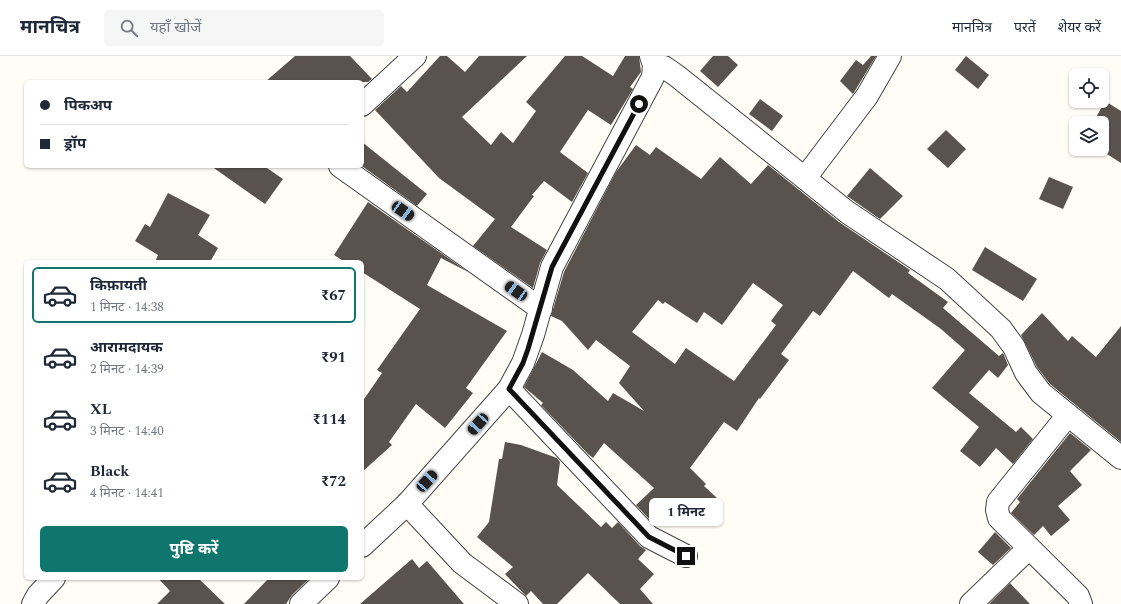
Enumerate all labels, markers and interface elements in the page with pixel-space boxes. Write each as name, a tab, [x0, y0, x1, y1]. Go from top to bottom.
search box	[104, 10, 384, 46]
text: मानचित्र	[20, 13, 80, 42]
text: यहाँ खोजें	[150, 16, 201, 39]
icon: search	[118, 17, 140, 39]
text: मानचित्र	[952, 17, 992, 38]
text: परतें	[1014, 17, 1036, 38]
text: शेयर करें	[1058, 17, 1101, 38]
map controls	[1069, 68, 1109, 156]
button: locate	[1069, 68, 1109, 108]
text: पिकअप	[64, 94, 112, 117]
route start	[630, 95, 648, 113]
button: layers	[1069, 116, 1109, 156]
text: ड्रॉप	[64, 132, 86, 155]
car	[390, 199, 416, 223]
text: किफ़ायती	[90, 274, 147, 297]
icon: car	[42, 277, 78, 313]
car	[503, 279, 529, 303]
text: ₹67	[321, 284, 346, 307]
text: 1 मिनट · 14:38	[90, 297, 164, 317]
text: आरामदायक	[90, 336, 163, 359]
icon: car	[42, 339, 78, 375]
text: ₹91	[321, 346, 346, 369]
text: 2 मिनट · 14:39	[90, 359, 164, 379]
text: XL	[90, 398, 111, 421]
icon: car	[42, 401, 78, 437]
text: ₹114	[312, 408, 346, 431]
car	[466, 411, 490, 437]
text: 3 मिनट · 14:40	[90, 421, 164, 441]
text: Black	[90, 460, 129, 483]
icon: car	[42, 463, 78, 499]
car	[415, 468, 439, 494]
text: ₹72	[321, 470, 346, 493]
text: 4 मिनट · 14:41	[90, 483, 164, 503]
callout: 1 मिनट	[649, 498, 723, 526]
text: 1 मिनट	[667, 502, 705, 522]
button: पुष्टि करें	[40, 526, 348, 572]
route end	[677, 547, 695, 565]

